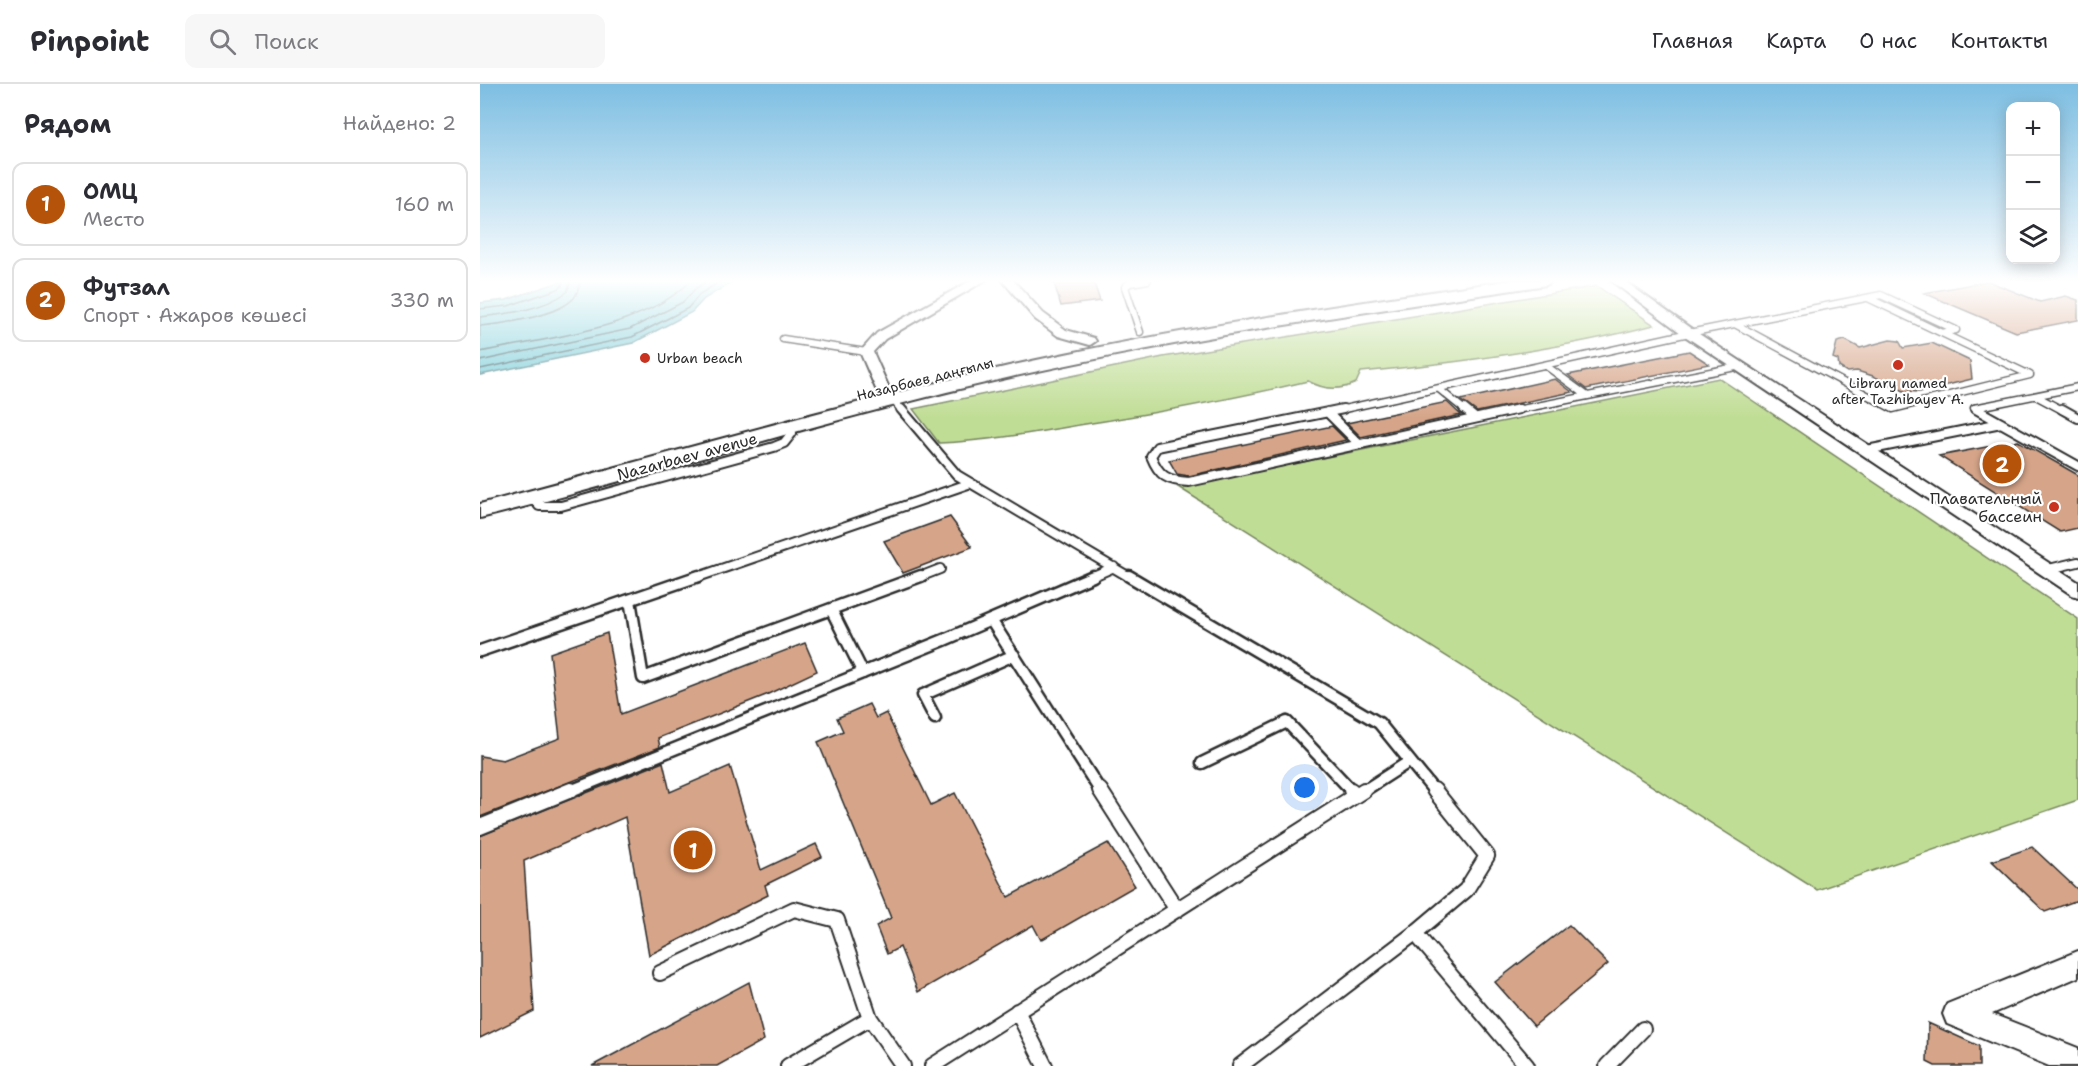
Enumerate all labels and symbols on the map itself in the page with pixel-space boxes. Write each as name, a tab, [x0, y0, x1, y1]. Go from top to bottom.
place label: Urban beach	[657, 349, 743, 367]
marker: Urban beach	[638, 351, 652, 365]
street label: Назарбаев даңғылы	[855, 353, 995, 405]
marker: Library named after Tazhibayev A.	[1891, 358, 1905, 372]
place label: Library named after Tazhibayev A.	[1832, 374, 1964, 408]
street label: Nazarbaev avenue	[615, 428, 760, 485]
pin: 2	[1982, 442, 2021, 487]
place label: Плавательный бассеин	[1930, 488, 2042, 527]
marker: Плавательный бассеин	[2047, 500, 2061, 514]
your location	[1290, 773, 1319, 802]
pin: 1	[674, 828, 712, 873]

